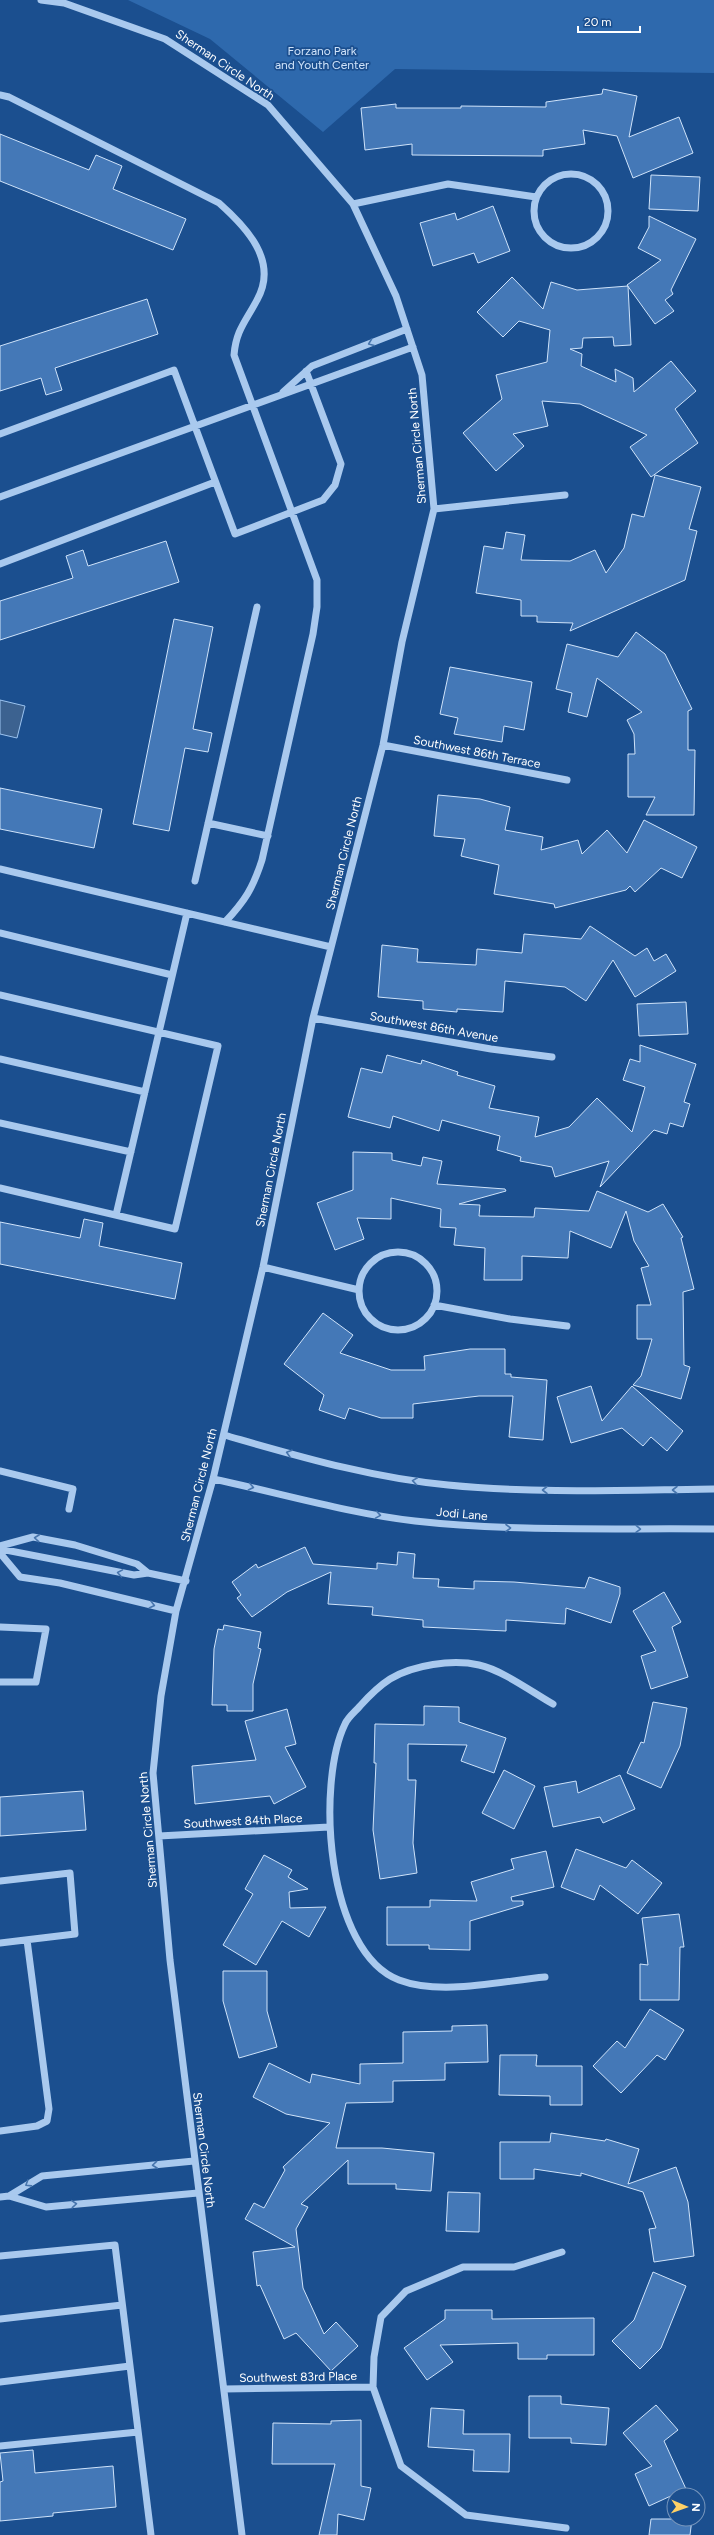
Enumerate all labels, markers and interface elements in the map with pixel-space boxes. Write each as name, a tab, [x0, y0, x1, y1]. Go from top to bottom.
scale bar	[578, 8, 640, 34]
text: 20 m	[584, 15, 612, 29]
street label: Sherman Circle North	[173, 27, 277, 104]
park label: Forzano Park and Youth Center	[275, 44, 369, 72]
one-way arrow	[367, 338, 375, 346]
street label: Sherman Circle North	[405, 387, 429, 505]
street label: Southwest 86th Terrace	[412, 733, 542, 771]
street label: Sherman Circle North	[323, 795, 365, 911]
street label: Southwest 86th Avenue	[369, 1009, 500, 1045]
street label: Sherman Circle North	[253, 1111, 289, 1228]
street label: Sherman Circle North	[178, 1427, 220, 1543]
one-way arrow	[285, 1449, 292, 1458]
one-way arrow	[412, 1477, 418, 1486]
one-way arrow	[248, 1483, 255, 1491]
one-way arrow	[672, 1485, 678, 1494]
one-way arrow	[542, 1486, 548, 1494]
street label: Jodi Lane	[436, 1505, 489, 1523]
one-way arrow	[375, 1511, 381, 1519]
one-way arrow	[505, 1524, 511, 1532]
one-way arrow	[635, 1525, 641, 1533]
one-way arrow	[34, 1534, 41, 1543]
one-way arrow	[117, 1569, 123, 1577]
one-way arrow	[149, 1601, 156, 1609]
street label: Sherman Circle North	[136, 1771, 160, 1889]
street label: Southwest 84th Place	[183, 1811, 303, 1831]
street label: Sherman Circle North	[190, 2091, 218, 2209]
one-way arrow	[152, 2160, 158, 2169]
one-way arrow	[25, 2180, 32, 2187]
one-way arrow	[71, 2200, 77, 2209]
street label: Southwest 83rd Place	[239, 2369, 357, 2385]
north arrow	[666, 2487, 706, 2527]
text: N	[689, 2503, 702, 2512]

